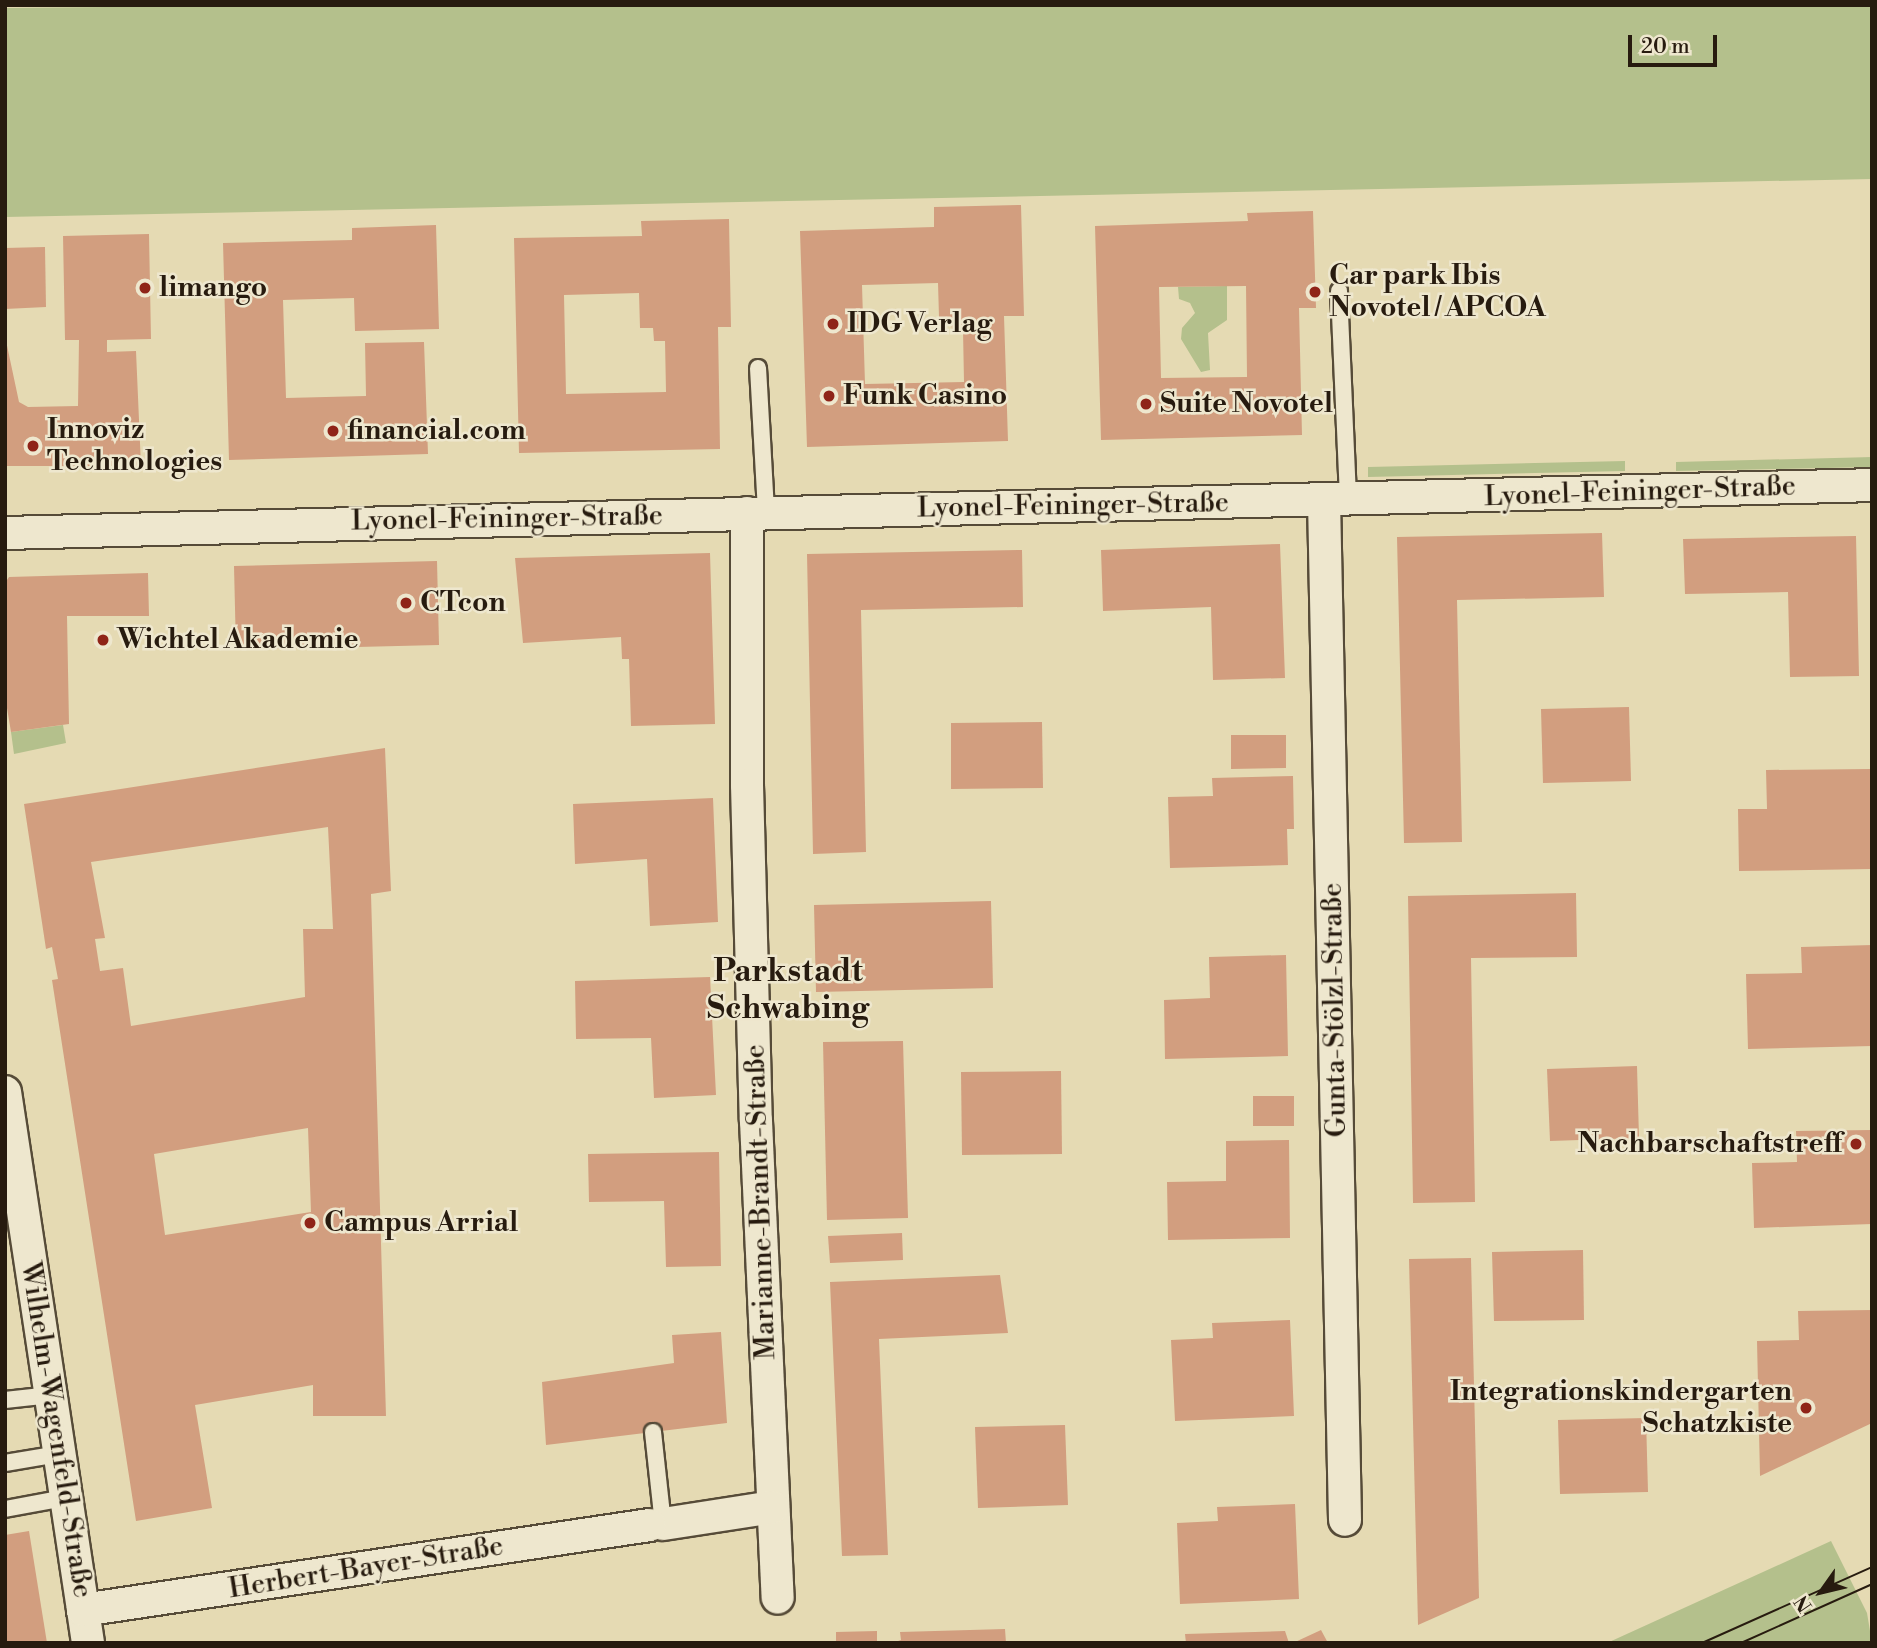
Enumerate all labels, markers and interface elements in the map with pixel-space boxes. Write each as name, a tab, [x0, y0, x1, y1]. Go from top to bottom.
scale bar	[1632, 21, 1721, 65]
text: 20 m	[1641, 34, 1690, 60]
place label: Car park Ibis Novotel / APCOA	[1329, 259, 1546, 325]
place label: limango	[159, 271, 267, 305]
marker: limango	[137, 280, 153, 296]
marker: Car park Ibis Novotel / APCOA	[1307, 284, 1323, 300]
place label: IDG Verlag	[847, 307, 992, 341]
marker: IDG Verlag	[825, 316, 841, 332]
place label: Funk Casino	[843, 379, 1007, 413]
place label: Suite Novotel	[1160, 387, 1333, 421]
marker: Funk Casino	[821, 388, 837, 404]
marker: Suite Novotel	[1138, 396, 1154, 412]
place label: Innoviz Technologies	[47, 413, 222, 479]
place label: financial.com	[347, 414, 526, 448]
marker: financial.com	[325, 423, 341, 439]
marker: Innoviz Technologies	[25, 438, 41, 454]
street label: Lyonel-Feininger-Straße	[1484, 470, 1796, 514]
street label: Lyonel-Feininger-Straße	[917, 486, 1229, 526]
street label: Lyonel-Feininger-Straße	[351, 499, 663, 539]
place label: CTcon	[420, 586, 506, 620]
marker: CTcon	[398, 595, 414, 611]
place label: Wichtel Akademie	[117, 623, 358, 657]
marker: Wichtel Akademie	[95, 632, 111, 648]
street label: Gunta-Stölzl-Straße	[1316, 882, 1354, 1138]
district label: Parkstadt Schwabing	[707, 953, 869, 1028]
street label: Marianne-Brandt-Straße	[739, 1044, 783, 1360]
place label: Nachbarschaftstreff	[1577, 1127, 1842, 1161]
marker: Nachbarschaftstreff	[1848, 1136, 1864, 1152]
place label: Campus Arrial	[324, 1206, 518, 1240]
marker: Campus Arrial	[302, 1215, 318, 1231]
street label: Wilhelm-Wagenfeld-Straße	[13, 1260, 99, 1600]
place label: Integrationskindergarten Schatzkiste	[1450, 1375, 1792, 1441]
marker: Integrationskindergarten Schatzkiste	[1798, 1400, 1814, 1416]
street label: Herbert-Bayer-Straße	[226, 1530, 506, 1606]
north arrow	[1786, 1557, 1856, 1627]
text: N	[1789, 1591, 1818, 1617]

